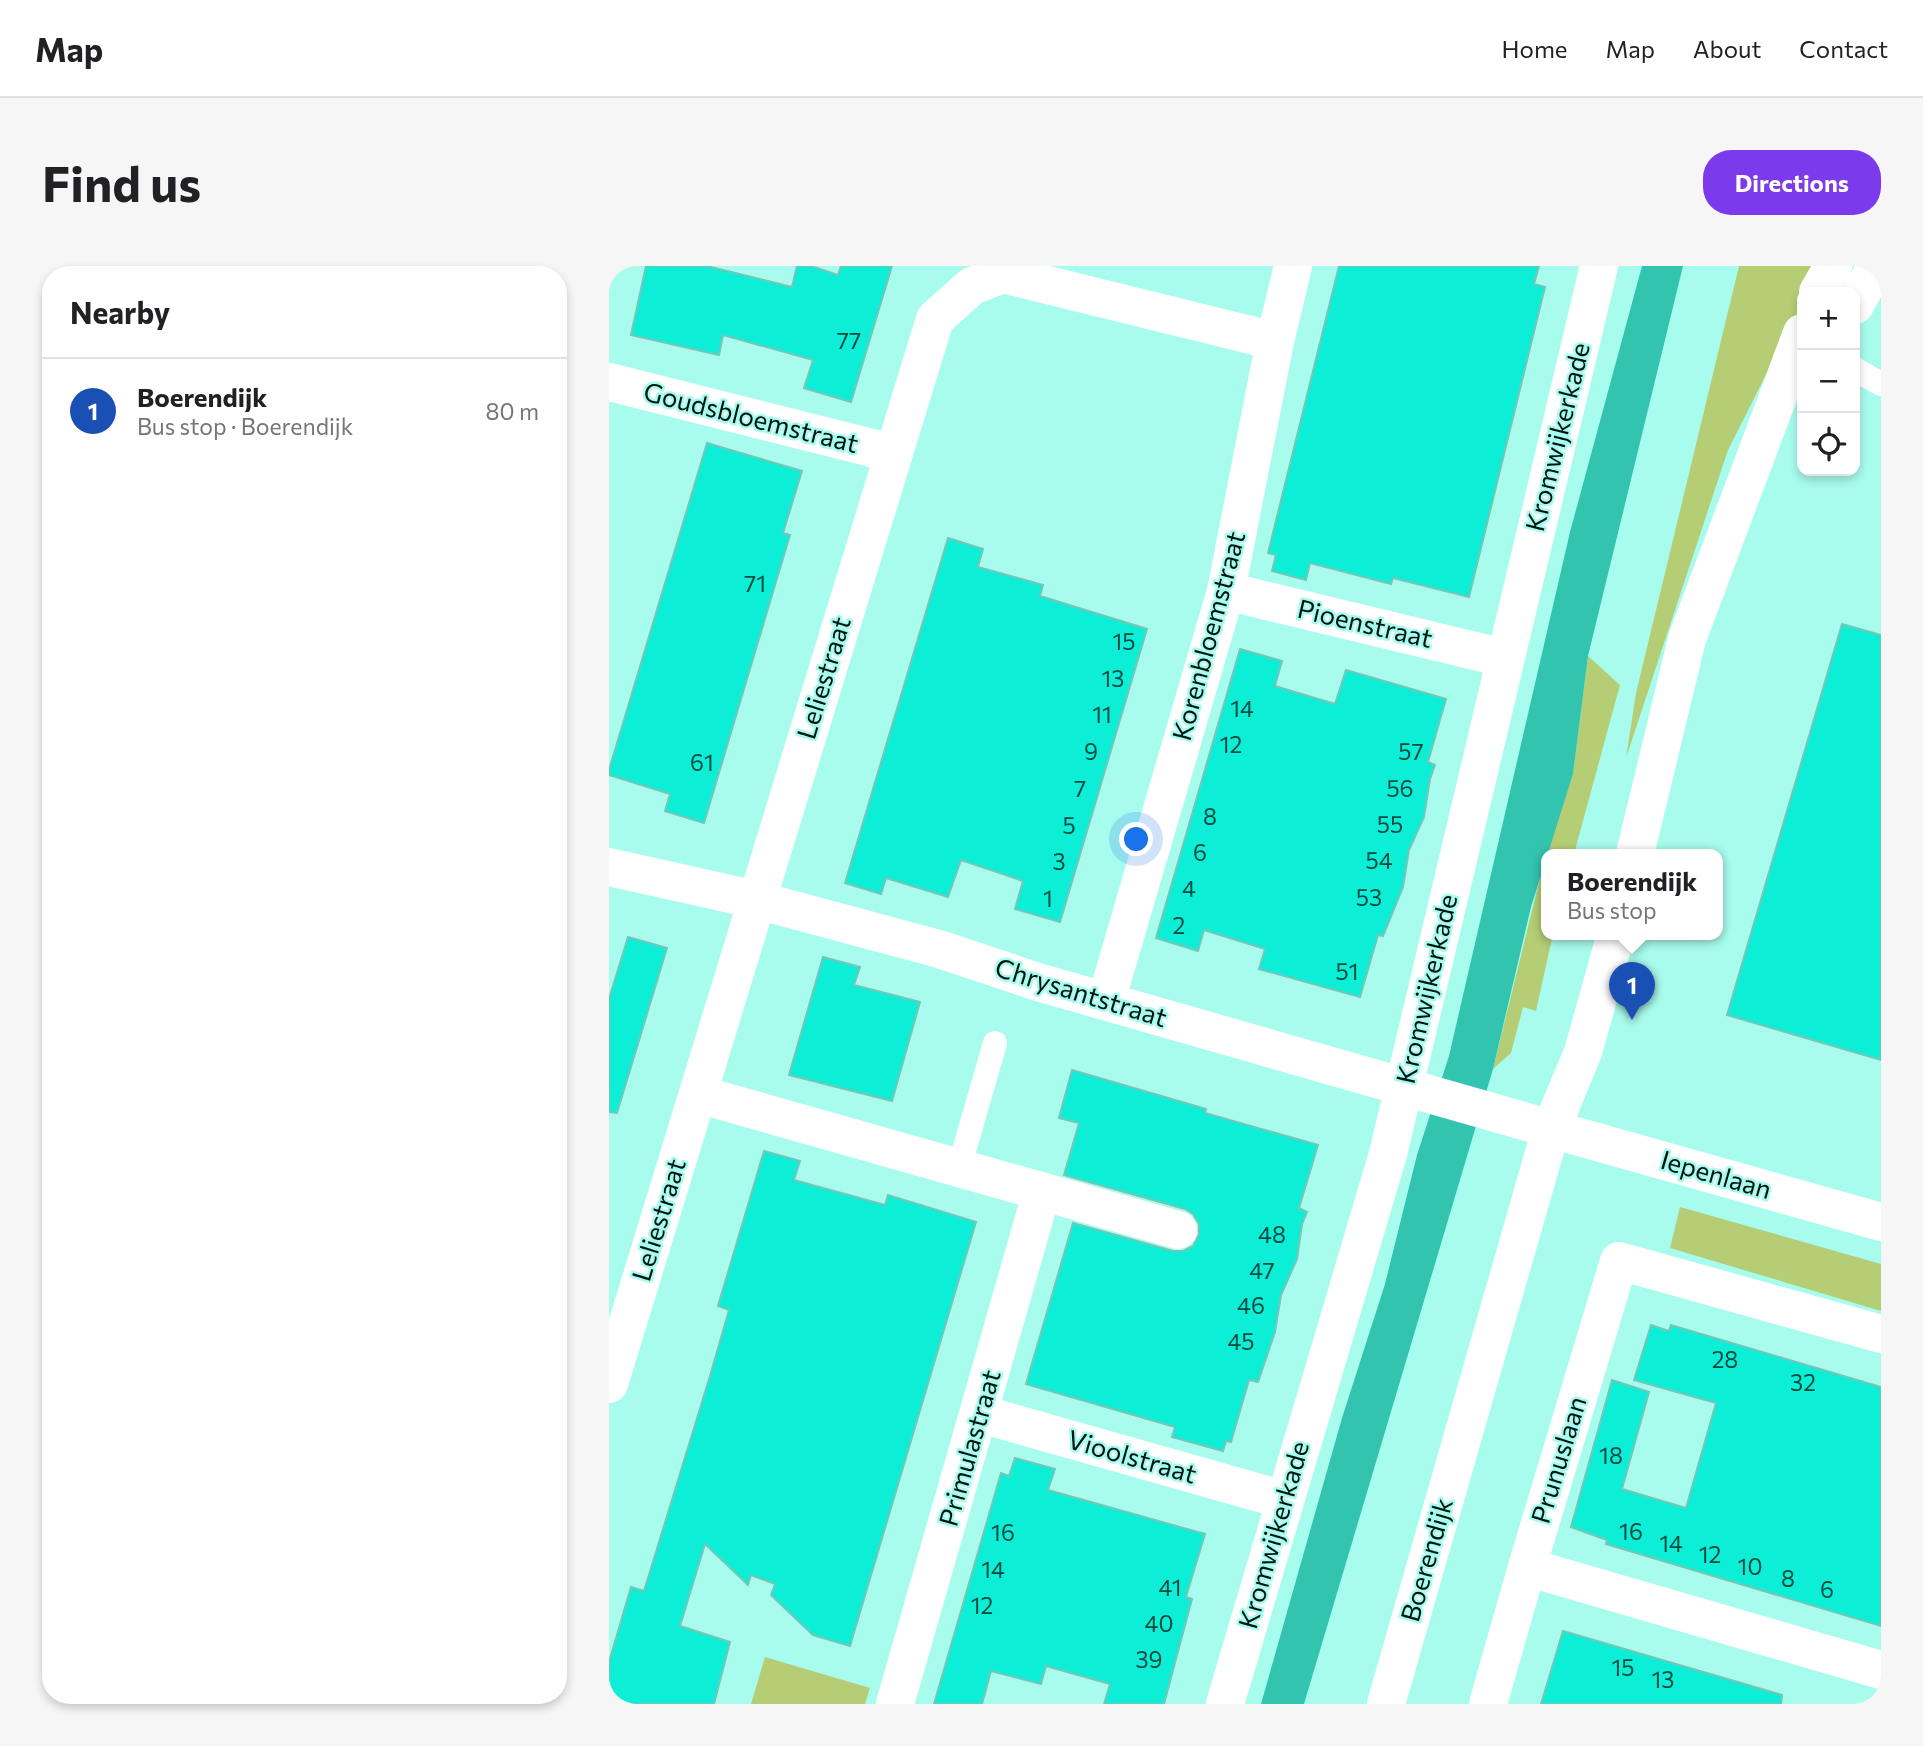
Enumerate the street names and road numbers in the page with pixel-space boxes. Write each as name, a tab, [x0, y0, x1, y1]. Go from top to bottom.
street label: Kromwijkerkade	[1518, 339, 1595, 534]
street label: Goudsbloemstraat	[641, 375, 862, 458]
street label: Korenbloemstraat	[1165, 528, 1250, 743]
street label: Pioenstraat	[1295, 592, 1436, 653]
street label: Leliestraat	[789, 613, 856, 742]
street label: Kromwijkerkade	[1389, 891, 1462, 1086]
street label: Chrysantstraat	[992, 951, 1171, 1032]
street label: Iepenlaan	[1657, 1143, 1775, 1204]
street label: Leliestraat	[624, 1155, 691, 1284]
street label: Primulastraat	[931, 1366, 1006, 1529]
street label: Prunuslaan	[1524, 1392, 1592, 1527]
street label: Vioolstraat	[1064, 1422, 1200, 1489]
street label: Kromwijkerkade	[1231, 1437, 1314, 1632]
street label: Boerendijk	[1393, 1494, 1458, 1625]

